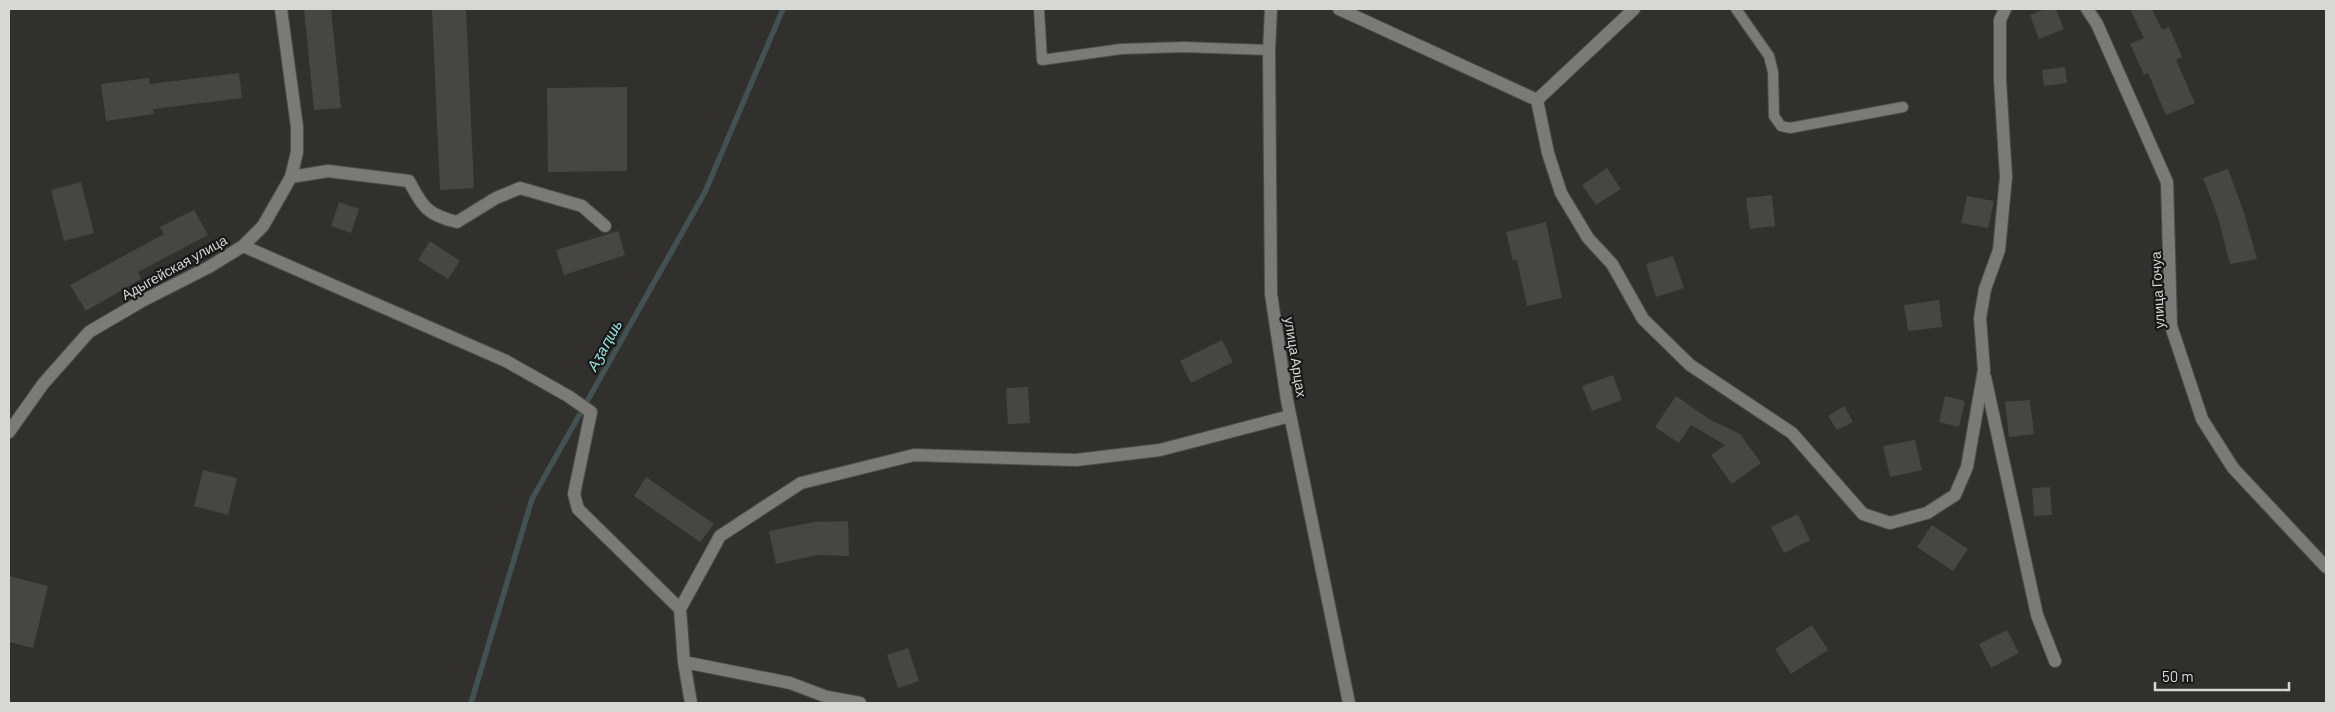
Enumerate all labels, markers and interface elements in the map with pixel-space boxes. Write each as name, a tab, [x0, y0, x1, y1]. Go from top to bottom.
street label: Адыгейская улица	[118, 231, 230, 303]
street label: улица Гочуа	[2146, 251, 2168, 329]
water label: Аӡаԥшь	[582, 316, 625, 375]
street label: улица Арцах	[1281, 316, 1311, 398]
scale bar	[2155, 660, 2289, 692]
text: 50 m	[2162, 667, 2194, 685]

